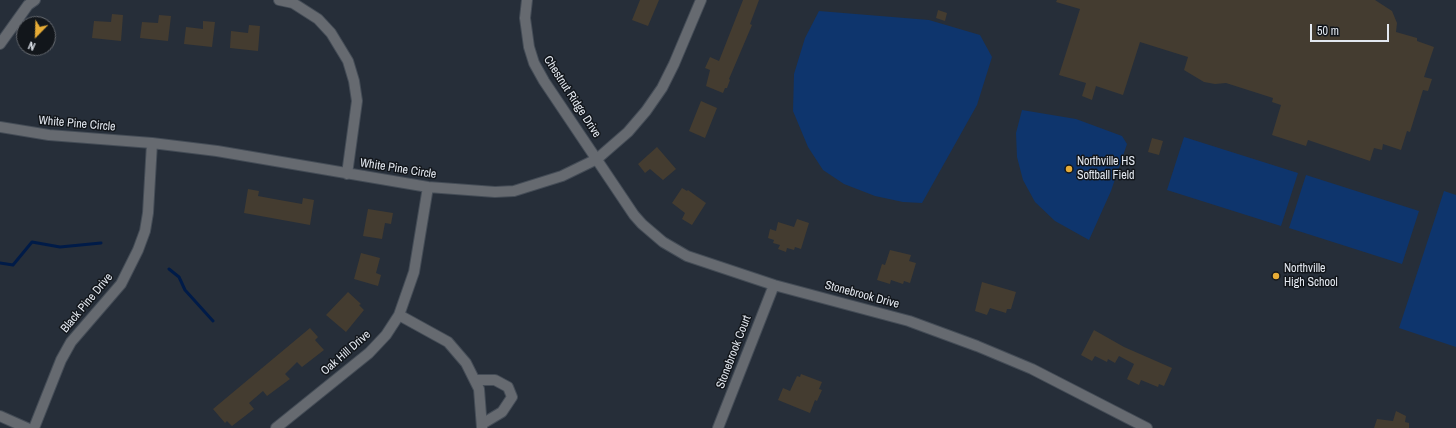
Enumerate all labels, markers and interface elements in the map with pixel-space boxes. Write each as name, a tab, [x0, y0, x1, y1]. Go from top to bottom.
north arrow	[16, 16, 56, 56]
scale bar	[1312, 16, 1391, 42]
text: 50 m	[1317, 23, 1339, 39]
text: N	[26, 38, 37, 54]
street label: Chestnut Ridge Drive	[540, 53, 604, 141]
street label: White Pine Circle	[38, 113, 116, 135]
place label: Northville HS Softball Field	[1077, 155, 1135, 183]
street label: White Pine Circle	[359, 156, 437, 182]
marker: Northville HS Softball Field	[1064, 164, 1074, 174]
place label: Northville High School	[1284, 262, 1338, 290]
street label: Black Pine Drive	[58, 270, 116, 336]
marker: Northville High School	[1271, 271, 1281, 281]
street label: Stonebrook Drive	[823, 278, 901, 312]
street label: Stonebrook Court	[713, 313, 755, 391]
street label: Oak Hill Drive	[318, 327, 374, 379]

